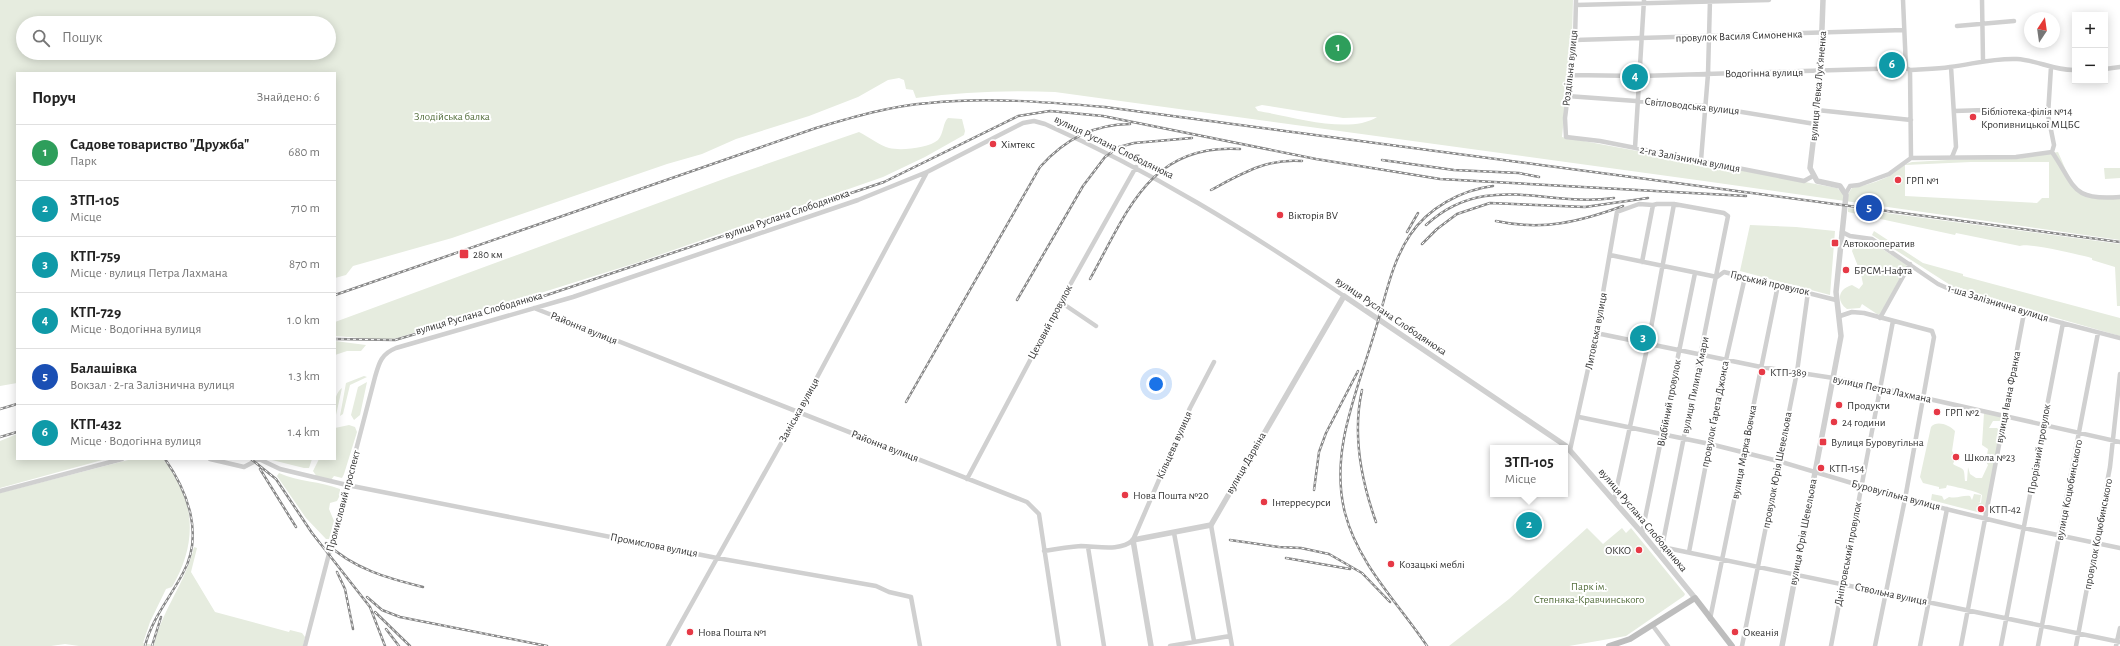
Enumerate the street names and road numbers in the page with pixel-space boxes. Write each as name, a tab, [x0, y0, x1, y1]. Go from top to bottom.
street label: провулок Василя Симоненка	[1675, 28, 1803, 44]
street label: Роздільна вулиця	[1561, 29, 1579, 107]
street label: вулиця Левка Лукʼяненка	[1808, 31, 1828, 141]
street label: Водогінна вулиця	[1725, 67, 1803, 79]
street label: Світловодська вулиця	[1644, 96, 1740, 116]
street label: вулиця Руслана Слободянюка	[1053, 113, 1175, 181]
street label: 2-га Залізнична вулиця	[1639, 144, 1741, 174]
street label: вулиця Руслана Слободянюка	[723, 187, 851, 241]
street label: Гірський провулок	[1729, 269, 1811, 297]
street label: вулиця Руслана Слободянюка	[1333, 275, 1449, 357]
street label: 1-ша Залізнична вулиця	[1946, 282, 2050, 324]
street label: Цеховий провулок	[1026, 283, 1074, 361]
street label: вулиця Руслана Слободянюка	[414, 290, 544, 336]
street label: Литовська вулиця	[1583, 292, 1609, 370]
street label: Районна вулиця	[549, 310, 619, 346]
street label: вулиця Пилипа Хмари	[1679, 335, 1711, 435]
street label: вулиця Івана Франка	[1994, 350, 2022, 444]
street label: Відбійний провулок	[1655, 359, 1683, 447]
street label: провулок Ґарета Джонса	[1699, 360, 1731, 468]
street label: вулиця Петра Лахмана	[1832, 373, 1932, 405]
street label: Заміська вулиця	[777, 376, 821, 444]
street label: Прорізний провулок	[2026, 403, 2052, 495]
street label: вулиця Марка Вовчка	[1729, 404, 1759, 500]
street label: Кільцева вулиця	[1154, 410, 1194, 480]
street label: провулок Юрія Шевельова	[1760, 411, 1794, 529]
street label: Районна вулиця	[850, 428, 920, 464]
street label: вулиця Дарвіна	[1224, 430, 1268, 496]
street label: вулиця Коцюбинського	[2054, 439, 2084, 541]
street label: Промисловий проспект	[324, 449, 362, 553]
street label: вулиця Руслана Слободянюка	[1597, 466, 1689, 574]
street label: вулиця Юрія Шевельова	[1787, 478, 1819, 586]
street label: Буровугільна вулиця	[1850, 478, 1942, 512]
street label: провулок Коцюбинського	[2082, 478, 2114, 590]
street label: Дніпровський провулок	[1833, 501, 1863, 607]
street label: Промислова вулиця	[609, 531, 699, 559]
street label: Ствольна вулиця	[1854, 581, 1928, 607]

